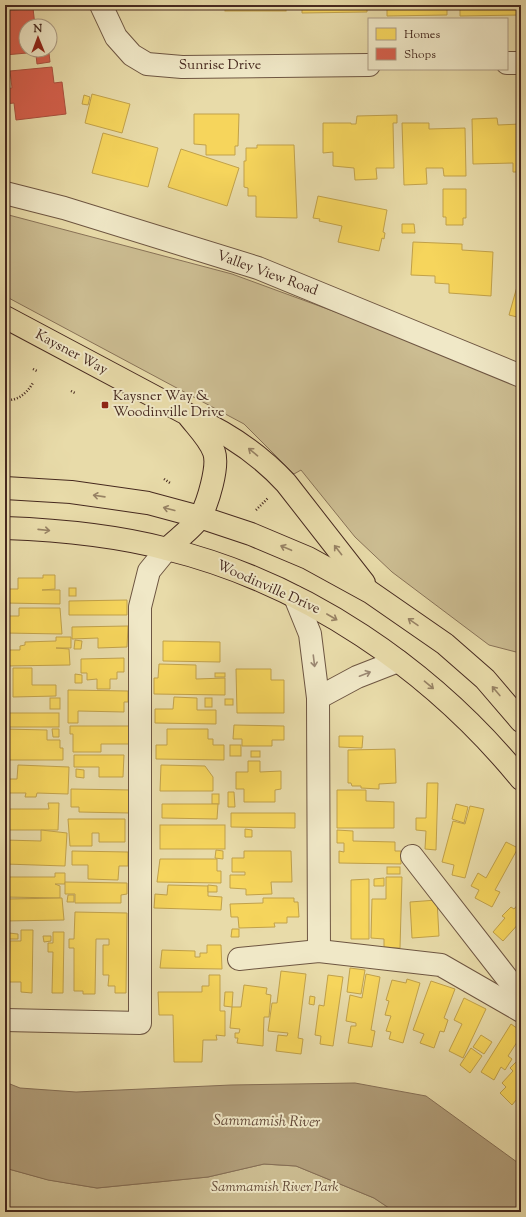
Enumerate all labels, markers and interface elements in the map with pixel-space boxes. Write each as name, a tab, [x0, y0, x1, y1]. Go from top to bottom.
north arrow	[18, 18, 58, 58]
legend	[368, 18, 508, 70]
text: N	[32, 21, 43, 37]
text: Homes	[404, 26, 440, 44]
text: Shops	[404, 46, 436, 64]
street label: Sunrise Drive	[179, 56, 261, 76]
street label: Valley View Road	[214, 246, 321, 302]
street label: Kaysner Way	[31, 325, 111, 381]
place label: Kaysner Way & Woodinville Drive	[113, 387, 224, 423]
marker: Kaysner Way & Woodinville Drive	[100, 400, 110, 410]
one-way arrow	[247, 448, 258, 457]
one-way arrow	[93, 492, 106, 500]
one-way arrow	[163, 505, 176, 512]
one-way arrow	[37, 526, 50, 534]
one-way arrow	[280, 544, 292, 552]
one-way arrow	[334, 544, 342, 555]
street label: Woodinville Drive	[213, 556, 323, 620]
one-way arrow	[326, 614, 338, 622]
one-way arrow	[408, 618, 419, 626]
one-way arrow	[310, 654, 317, 667]
one-way arrow	[359, 670, 371, 677]
one-way arrow	[424, 680, 434, 689]
one-way arrow	[491, 686, 500, 697]
water label: Sammamish River	[213, 1111, 321, 1133]
park label: Sammamish River Park	[211, 1178, 339, 1198]

